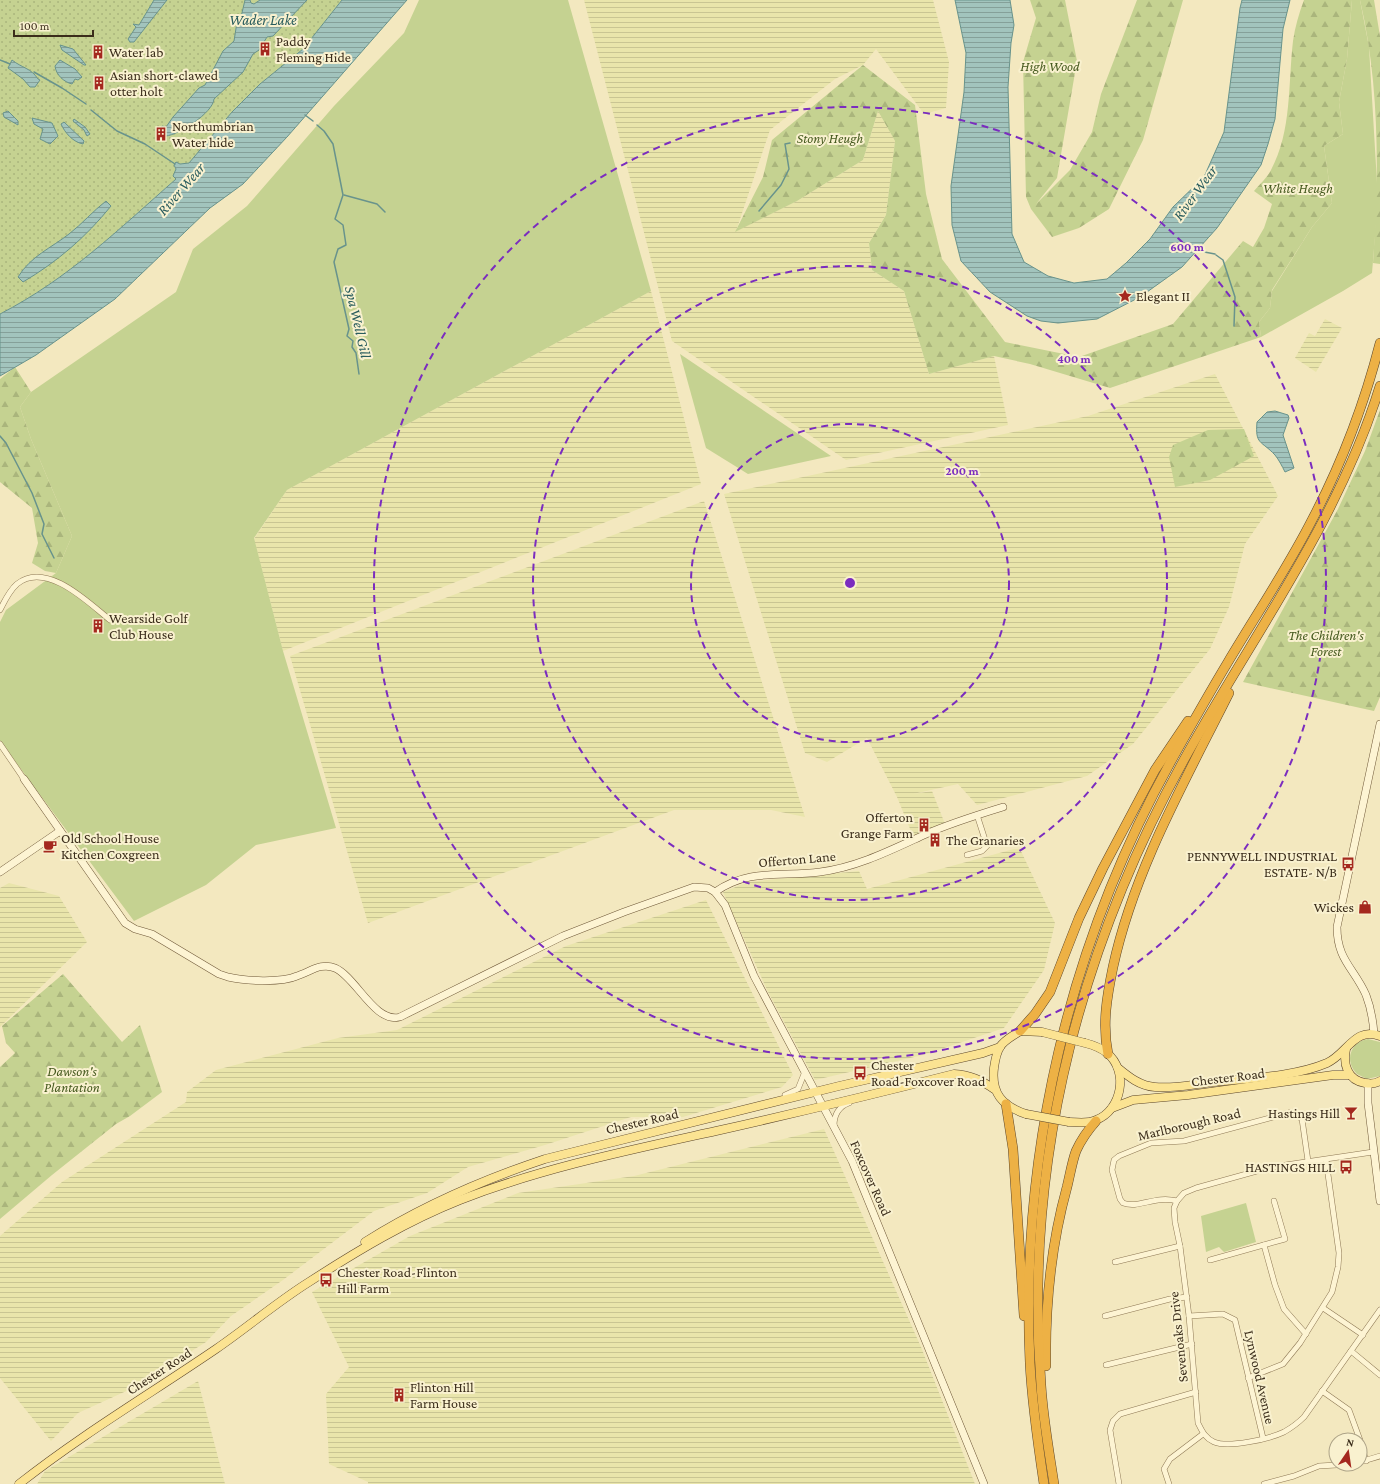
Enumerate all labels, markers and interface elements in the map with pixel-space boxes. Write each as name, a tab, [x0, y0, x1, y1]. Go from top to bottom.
scale bar	[14, 12, 93, 38]
water label: Wader Lake	[229, 12, 297, 28]
text: 100 m	[20, 19, 50, 33]
place label: Paddy Fleming Hide	[276, 33, 351, 65]
building icon: Paddy Fleming Hide	[257, 41, 273, 57]
building icon: Water lab	[90, 44, 106, 60]
place label: Water lab	[109, 44, 163, 60]
park label: High Wood	[1020, 58, 1080, 74]
place label: Asian short-clawed otter holt	[110, 67, 219, 99]
building icon: Asian short-clawed otter holt	[91, 75, 107, 91]
place label: Northumbrian Water hide	[172, 118, 254, 150]
building icon: Northumbrian Water hide	[153, 126, 169, 142]
park label: Stony Heugh	[797, 130, 864, 146]
water label: River Wear	[154, 159, 208, 218]
water label: River Wear	[1170, 162, 1221, 223]
park label: White Heugh	[1263, 180, 1333, 196]
text: 600 m	[1170, 240, 1205, 254]
water label: Spa Well Gill	[341, 284, 374, 360]
place icon: Elegant II	[1117, 288, 1133, 304]
place label: Elegant II	[1136, 288, 1190, 304]
text: 400 m	[1057, 352, 1092, 366]
text: 200 m	[945, 464, 979, 478]
centre of rings	[843, 576, 857, 590]
place label: Wearside Golf Club House	[109, 610, 189, 642]
building icon: Wearside Golf Club House	[90, 618, 106, 634]
park label: The Children's Forest	[1288, 627, 1364, 659]
place label: Offerton Grange Farm	[841, 809, 913, 841]
building icon: Offerton Grange Farm	[916, 817, 932, 833]
place label: Old School House Kitchen Coxgreen	[61, 830, 160, 862]
building icon: The Granaries	[927, 832, 943, 848]
place label: The Granaries	[946, 832, 1024, 848]
cafe icon: Old School House Kitchen Coxgreen	[42, 838, 58, 854]
street label: Offerton Lane	[758, 848, 836, 870]
place label: PENNYWELL INDUSTRIAL ESTATE- N/B	[1187, 848, 1337, 880]
bus stop icon: PENNYWELL INDUSTRIAL ESTATE- N/B	[1340, 856, 1356, 872]
place label: Wickes	[1314, 899, 1354, 915]
shop icon: Wickes	[1357, 899, 1373, 915]
place label: Chester Road-Foxcover Road	[871, 1057, 986, 1089]
park label: Dawson's Plantation	[44, 1063, 100, 1095]
street label: Chester Road	[1190, 1064, 1266, 1089]
bus stop icon: Chester Road-Foxcover Road	[852, 1065, 868, 1081]
street label: Marlborough Road	[1136, 1104, 1243, 1144]
street label: Chester Road	[604, 1105, 681, 1137]
place label: Hastings Hill	[1268, 1105, 1340, 1121]
bar icon: Hastings Hill	[1343, 1105, 1359, 1121]
street label: Foxcover Road	[847, 1138, 895, 1219]
place label: HASTINGS HILL	[1245, 1159, 1335, 1175]
bus stop icon: HASTINGS HILL	[1338, 1159, 1354, 1175]
place label: Chester Road-Flinton Hill Farm	[337, 1264, 457, 1296]
bus stop icon: Chester Road-Flinton Hill Farm	[318, 1272, 334, 1288]
street label: Sevenoaks Drive	[1165, 1291, 1191, 1383]
street label: Lynwood Avenue	[1241, 1328, 1279, 1426]
street label: Chester Road	[124, 1344, 195, 1398]
place label: Flinton Hill Farm House	[410, 1379, 477, 1411]
building icon: Flinton Hill Farm House	[391, 1387, 407, 1403]
north arrow	[1328, 1432, 1368, 1472]
text: N	[1345, 1436, 1356, 1449]

